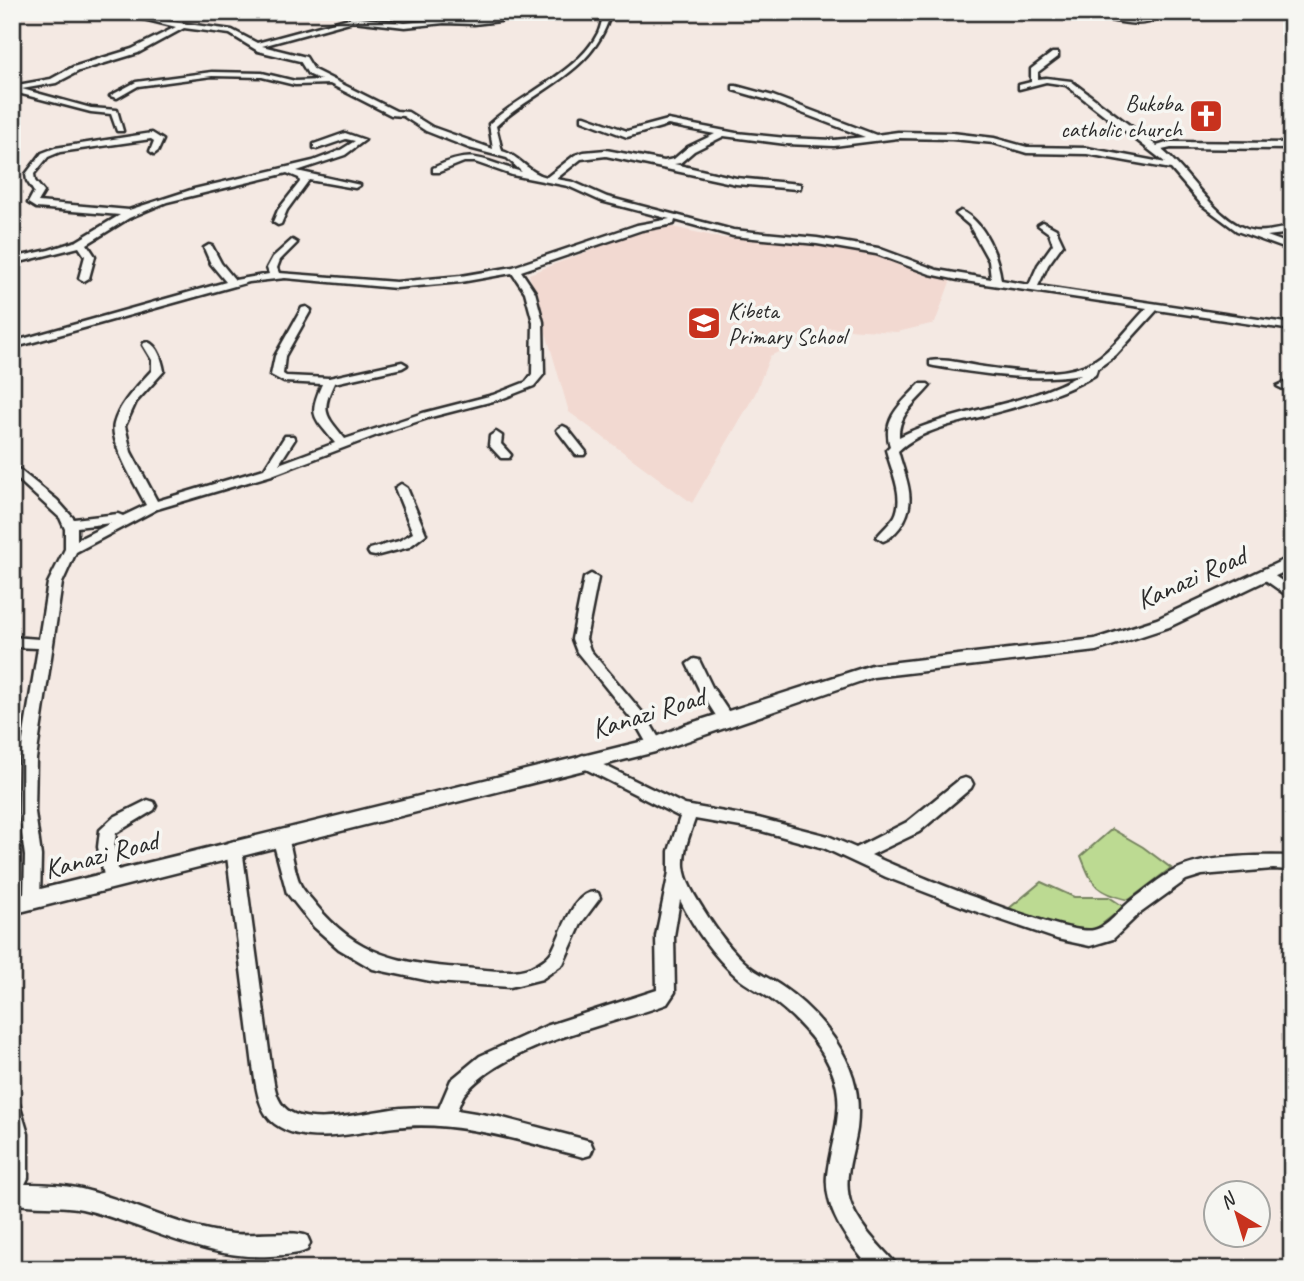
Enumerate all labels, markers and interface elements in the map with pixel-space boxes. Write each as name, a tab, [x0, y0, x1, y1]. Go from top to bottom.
place label: Bukoba catholic church	[1060, 89, 1185, 144]
church icon: Bukoba catholic church	[1187, 97, 1225, 135]
place label: Kibeta Primary School	[728, 296, 850, 351]
school or university icon: Kibeta Primary School	[685, 304, 723, 342]
street label: Kanazi Road	[1131, 536, 1255, 617]
street label: Kanazi Road	[587, 678, 713, 746]
street label: Kanazi Road	[40, 821, 166, 886]
north arrow	[1202, 1180, 1272, 1250]
text: N	[1215, 1186, 1242, 1214]

